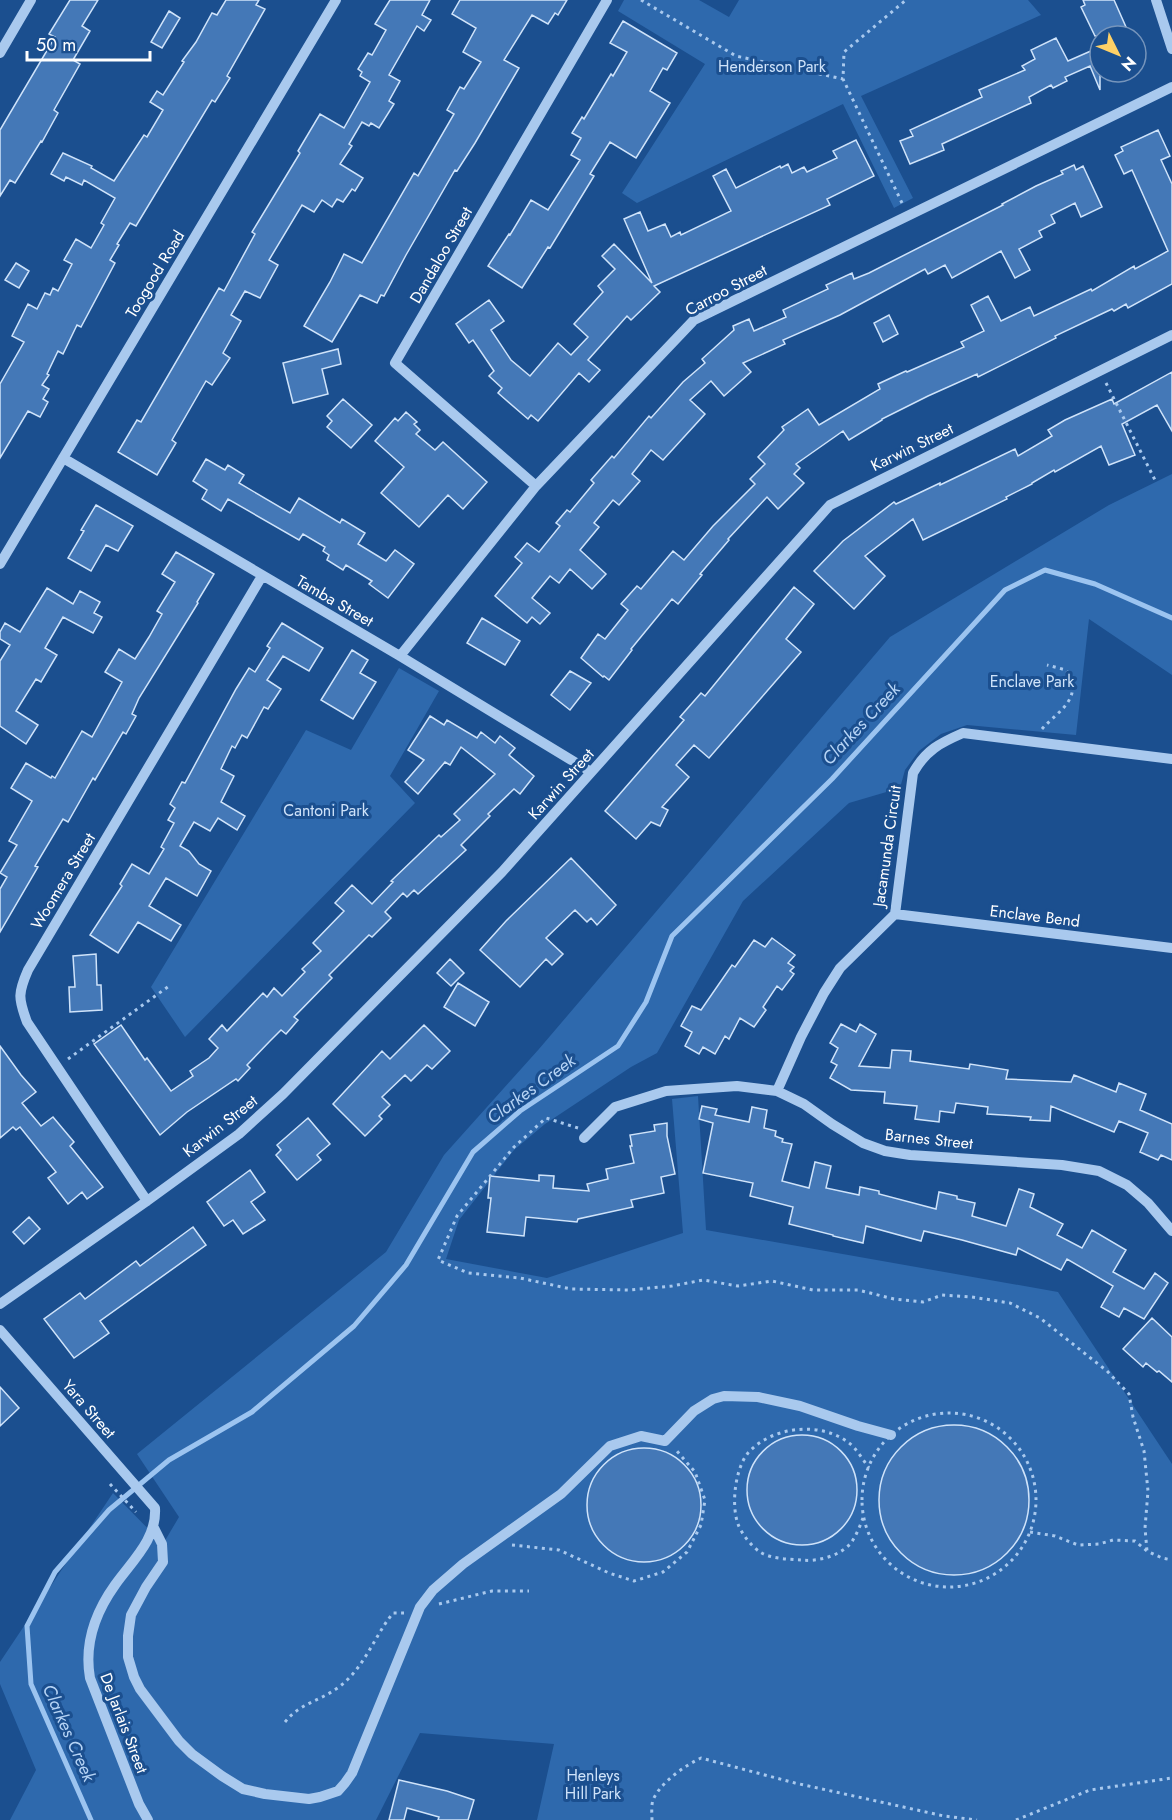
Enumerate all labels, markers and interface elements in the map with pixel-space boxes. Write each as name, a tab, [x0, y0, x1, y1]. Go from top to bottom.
scale bar	[27, 24, 150, 62]
north arrow	[1088, 24, 1148, 84]
text: 50 m	[36, 32, 76, 58]
text: N	[1116, 51, 1141, 76]
park label: Henderson Park	[718, 55, 827, 78]
street label: Dandaloo Street	[404, 202, 478, 307]
street label: Toogood Road	[120, 226, 190, 322]
street label: Carroo Street	[681, 259, 771, 321]
street label: Karwin Street	[867, 417, 957, 477]
street label: Tamba Street	[292, 570, 378, 632]
park label: Enclave Park	[990, 670, 1075, 693]
water label: Clarkes Creek	[816, 676, 907, 771]
street label: Karwin Street	[523, 743, 599, 825]
street label: Jacamunda Circuit	[867, 784, 907, 910]
park label: Cantoni Park	[283, 799, 370, 822]
street label: Woomera Street	[25, 828, 101, 934]
street label: Enclave Bend	[989, 899, 1081, 933]
water label: Clarkes Creek	[481, 1047, 582, 1130]
street label: Karwin Street	[178, 1089, 262, 1162]
street label: Barnes Street	[884, 1123, 974, 1155]
street label: Yara Street	[57, 1375, 121, 1444]
street label: De Jarlais Street	[94, 1669, 154, 1777]
water label: Clarkes Creek	[36, 1680, 103, 1787]
park label: Henleys Hill Park	[565, 1764, 622, 1805]

